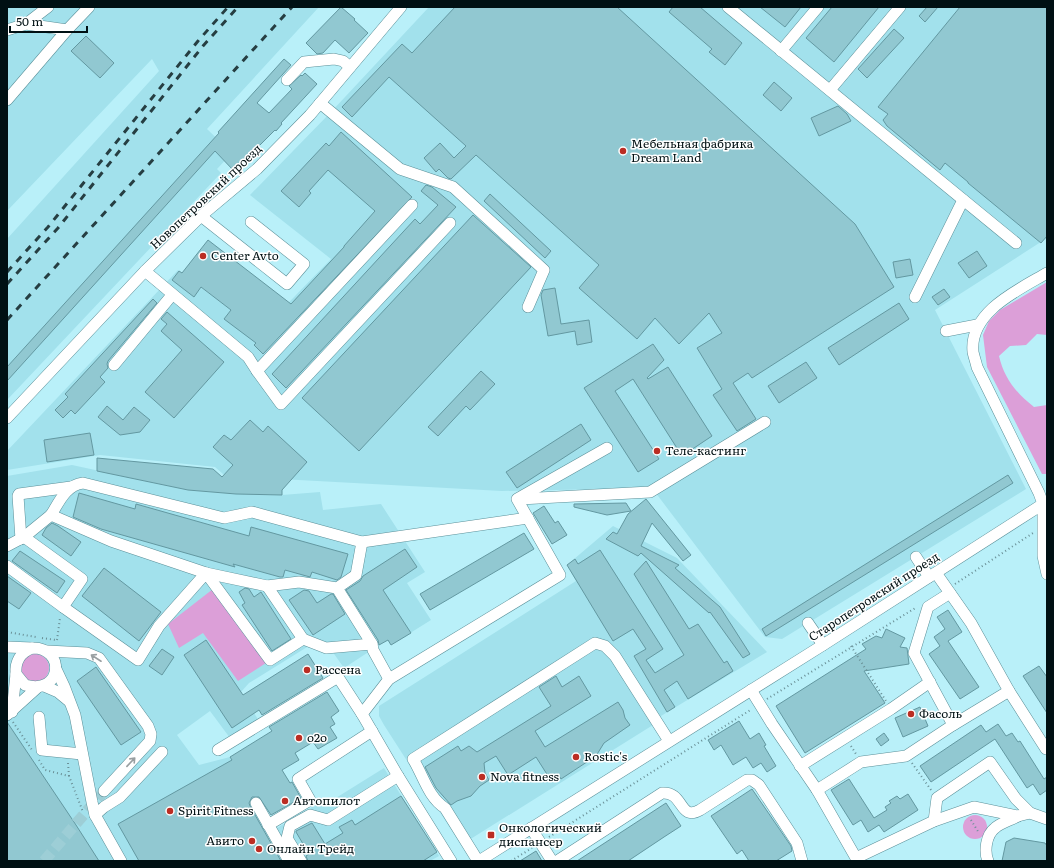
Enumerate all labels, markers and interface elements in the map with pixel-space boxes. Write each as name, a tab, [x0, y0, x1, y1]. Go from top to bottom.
scale bar	[10, 8, 87, 34]
text: 50 m	[16, 12, 43, 30]
place label: Мебельная фабрика Dream Land	[631, 134, 754, 166]
street label: Новопетровский проезд	[145, 139, 265, 253]
marker: Мебельная фабрика Dream Land	[618, 146, 628, 156]
place label: Center Avto	[211, 246, 279, 264]
marker: Center Avto	[198, 251, 208, 261]
place label: Теле-кастинг	[665, 441, 746, 459]
marker: Теле-кастинг	[652, 446, 662, 456]
street label: Старопетровский проезд	[805, 547, 942, 645]
one-way arrow	[90, 654, 102, 662]
place label: Рассена	[315, 660, 362, 678]
marker: Рассена	[302, 665, 312, 675]
place label: Фасоль	[919, 704, 963, 722]
marker: Фасоль	[906, 709, 916, 719]
place label: o2o	[307, 728, 327, 746]
marker: o2o	[294, 733, 304, 743]
place label: Rostic's	[584, 747, 628, 765]
marker: Rostic's	[571, 752, 581, 762]
one-way arrow	[126, 757, 135, 767]
place label: Nova fitness	[490, 767, 560, 785]
marker: Nova fitness	[477, 772, 487, 782]
place label: Автопилот	[293, 791, 360, 809]
marker: Автопилот	[280, 796, 290, 806]
place label: Spirit Fitness	[178, 801, 254, 819]
marker: Spirit Fitness	[165, 806, 175, 816]
place label: Онкологический диспансер	[499, 818, 602, 850]
marker: Онкологический диспансер	[486, 830, 496, 840]
place label: Авито	[206, 831, 244, 849]
marker: Авито	[247, 836, 257, 846]
place label: Онлайн Трейд	[267, 839, 354, 857]
marker: Онлайн Трейд	[254, 844, 264, 854]

